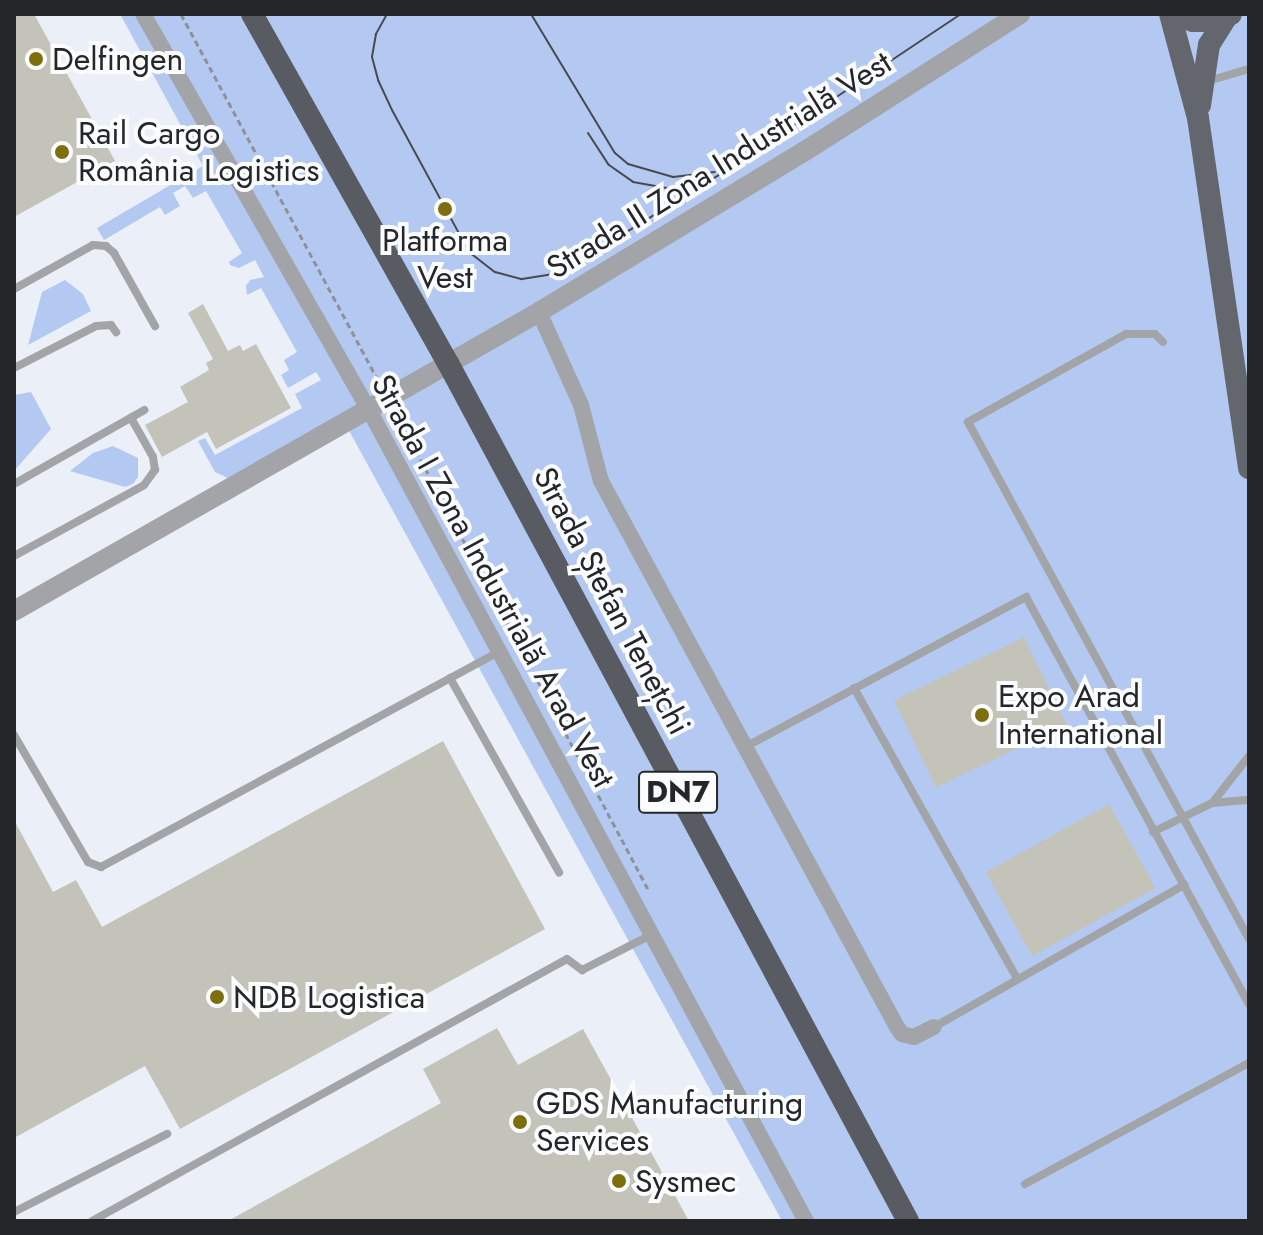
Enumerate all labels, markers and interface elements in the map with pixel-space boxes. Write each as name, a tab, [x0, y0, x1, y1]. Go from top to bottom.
place label: Delfingen	[52, 40, 183, 78]
street label: Strada II Zona Industrială Vest	[540, 43, 898, 287]
marker: Delfingen	[27, 50, 45, 68]
place label: Rail Cargo România Logistics	[78, 115, 320, 190]
marker: Rail Cargo România Logistics	[53, 143, 71, 161]
marker: Platforma Vest	[436, 200, 454, 218]
place label: Platforma Vest	[382, 222, 508, 297]
street label: Strada I Zona Industrială Arad Vest	[363, 368, 623, 794]
street label: Strada Ștefan Tenețchi	[525, 461, 699, 741]
place label: Expo Arad International	[998, 678, 1163, 753]
marker: Expo Arad International	[973, 706, 991, 724]
road number: DN7	[638, 766, 718, 818]
place label: NDB Logistica	[233, 978, 425, 1016]
marker: NDB Logistica	[208, 988, 226, 1006]
place label: GDS Manufacturing Services	[536, 1085, 803, 1160]
marker: GDS Manufacturing Services	[511, 1113, 529, 1131]
place label: Sysmec	[635, 1162, 736, 1200]
marker: Sysmec	[610, 1172, 628, 1190]

